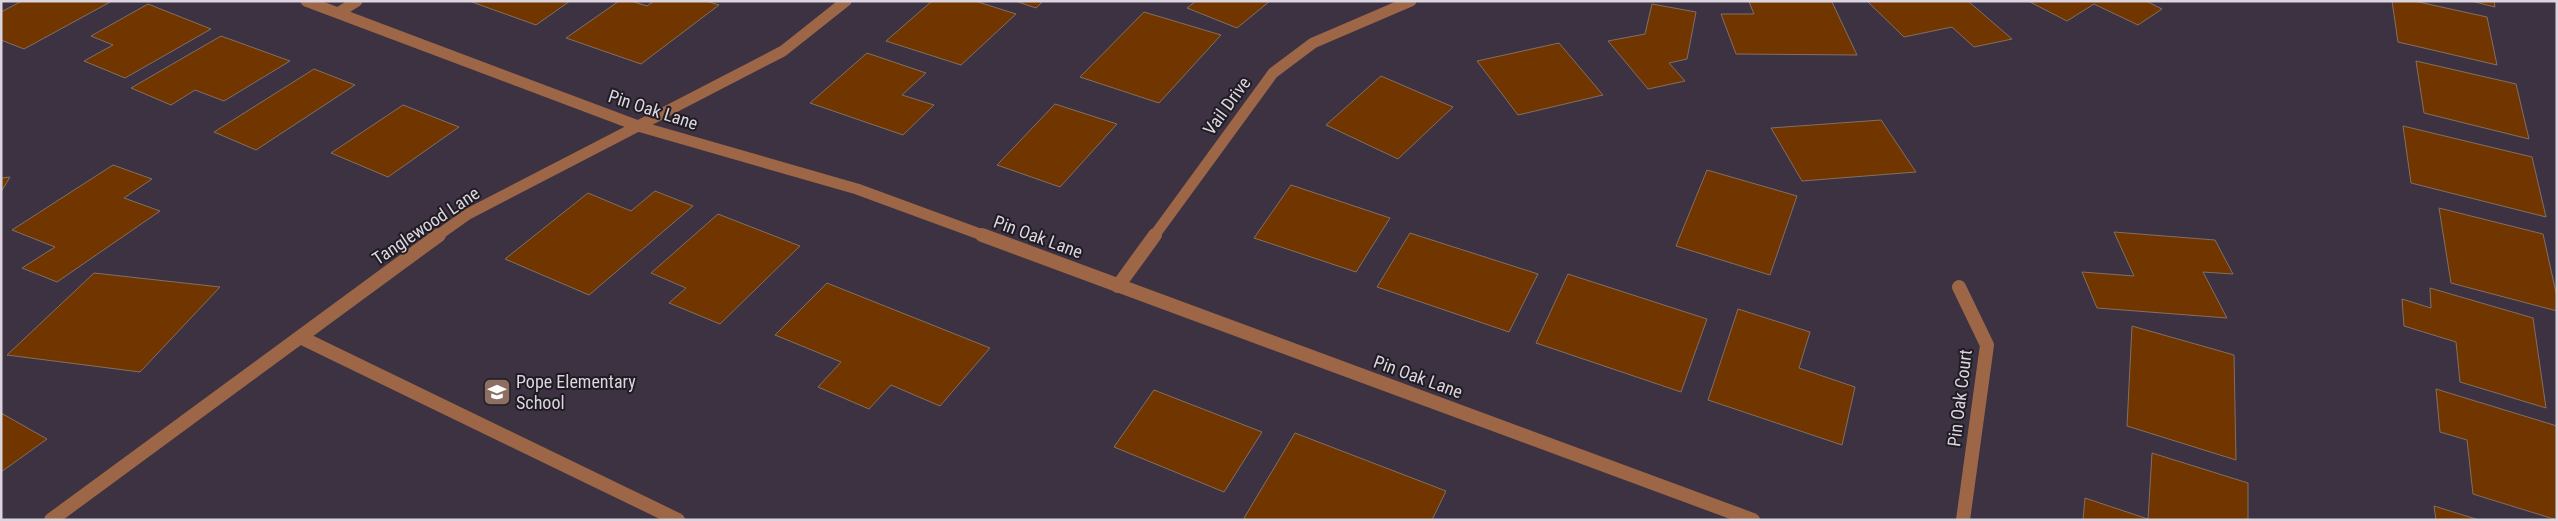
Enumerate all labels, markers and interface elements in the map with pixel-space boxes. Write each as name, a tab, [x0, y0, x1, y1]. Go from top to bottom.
street label: Vail Drive	[1199, 73, 1255, 139]
street label: Pin Oak Lane	[606, 85, 701, 134]
street label: Tanglewood Lane	[368, 182, 483, 269]
street label: Pin Oak Lane	[991, 211, 1085, 262]
street label: Pin Oak Court	[1943, 348, 1976, 448]
street label: Pin Oak Lane	[1371, 351, 1465, 402]
place label: Pope Elementary School	[516, 371, 636, 413]
school or university icon: Pope Elementary School	[482, 377, 512, 407]

